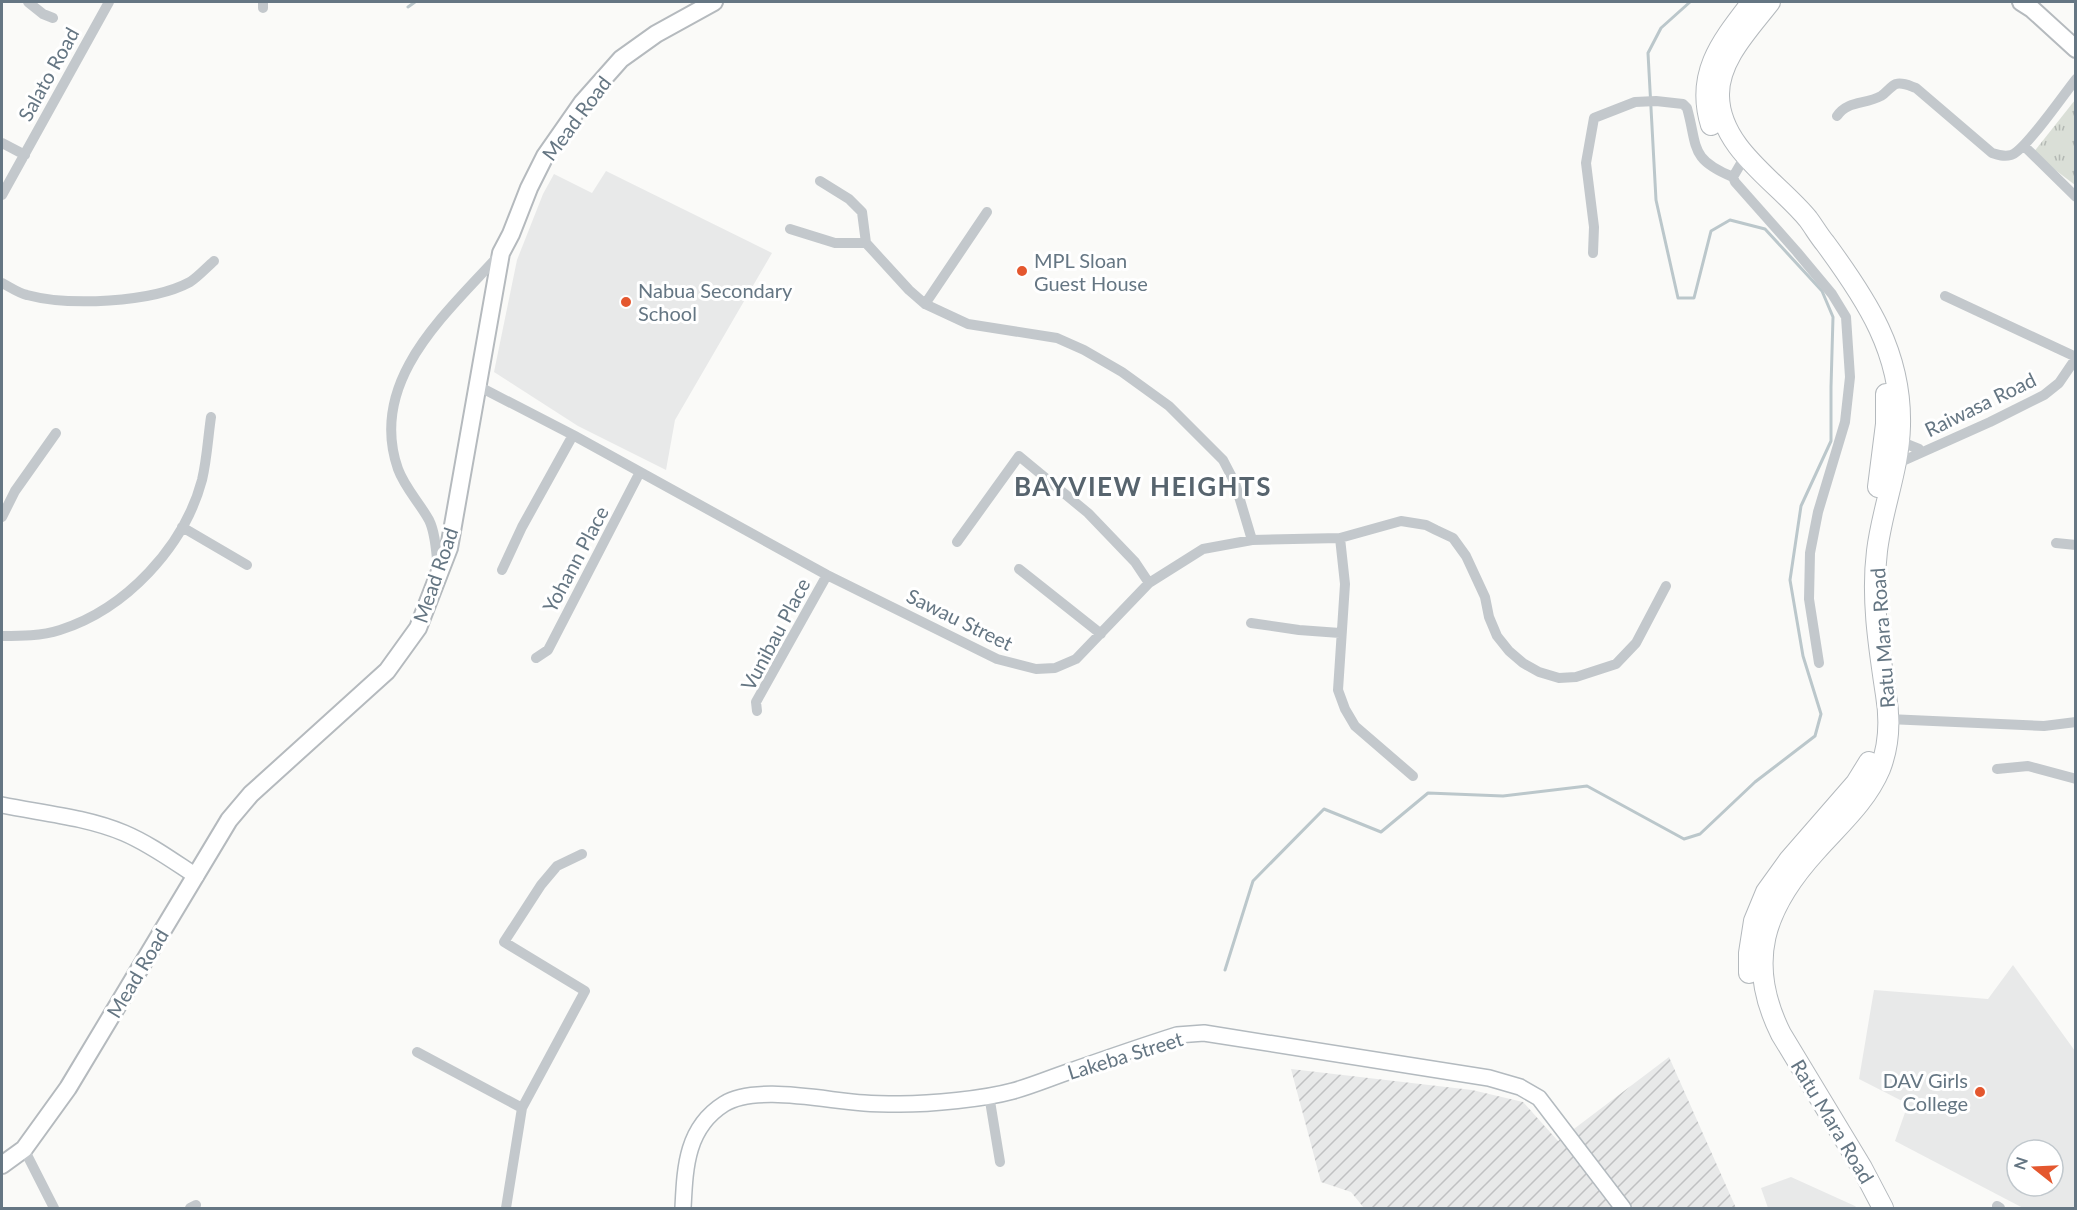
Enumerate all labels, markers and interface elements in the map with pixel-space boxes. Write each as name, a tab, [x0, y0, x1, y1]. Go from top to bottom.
street label: Salato Road	[13, 23, 83, 125]
street label: Mead Road	[536, 71, 616, 165]
place label: MPL Sloan Guest House	[1034, 248, 1148, 295]
marker: MPL Sloan Guest House	[1015, 264, 1029, 278]
place label: Nabua Secondary School	[638, 278, 793, 325]
marker: Nabua Secondary School	[619, 295, 633, 309]
street label: Raiwasa Road	[1920, 367, 2040, 441]
district label: BAYVIEW HEIGHTS	[1014, 470, 1272, 502]
street label: Yohann Place	[537, 502, 613, 616]
street label: Mead Road	[407, 524, 463, 626]
street label: Ratu Mara Road	[1865, 567, 1899, 709]
street label: Vunibau Place	[735, 574, 815, 694]
street label: Sawau Street	[903, 583, 1017, 655]
street label: Mead Road	[101, 924, 173, 1022]
street label: Lakeba Street	[1064, 1026, 1186, 1084]
street label: Ratu Mara Road	[1787, 1055, 1879, 1187]
place label: DAV Girls College	[1883, 1068, 1968, 1115]
marker: DAV Girls College	[1973, 1085, 1987, 1099]
north arrow	[2005, 1138, 2065, 1198]
text: N	[2009, 1154, 2031, 1172]

